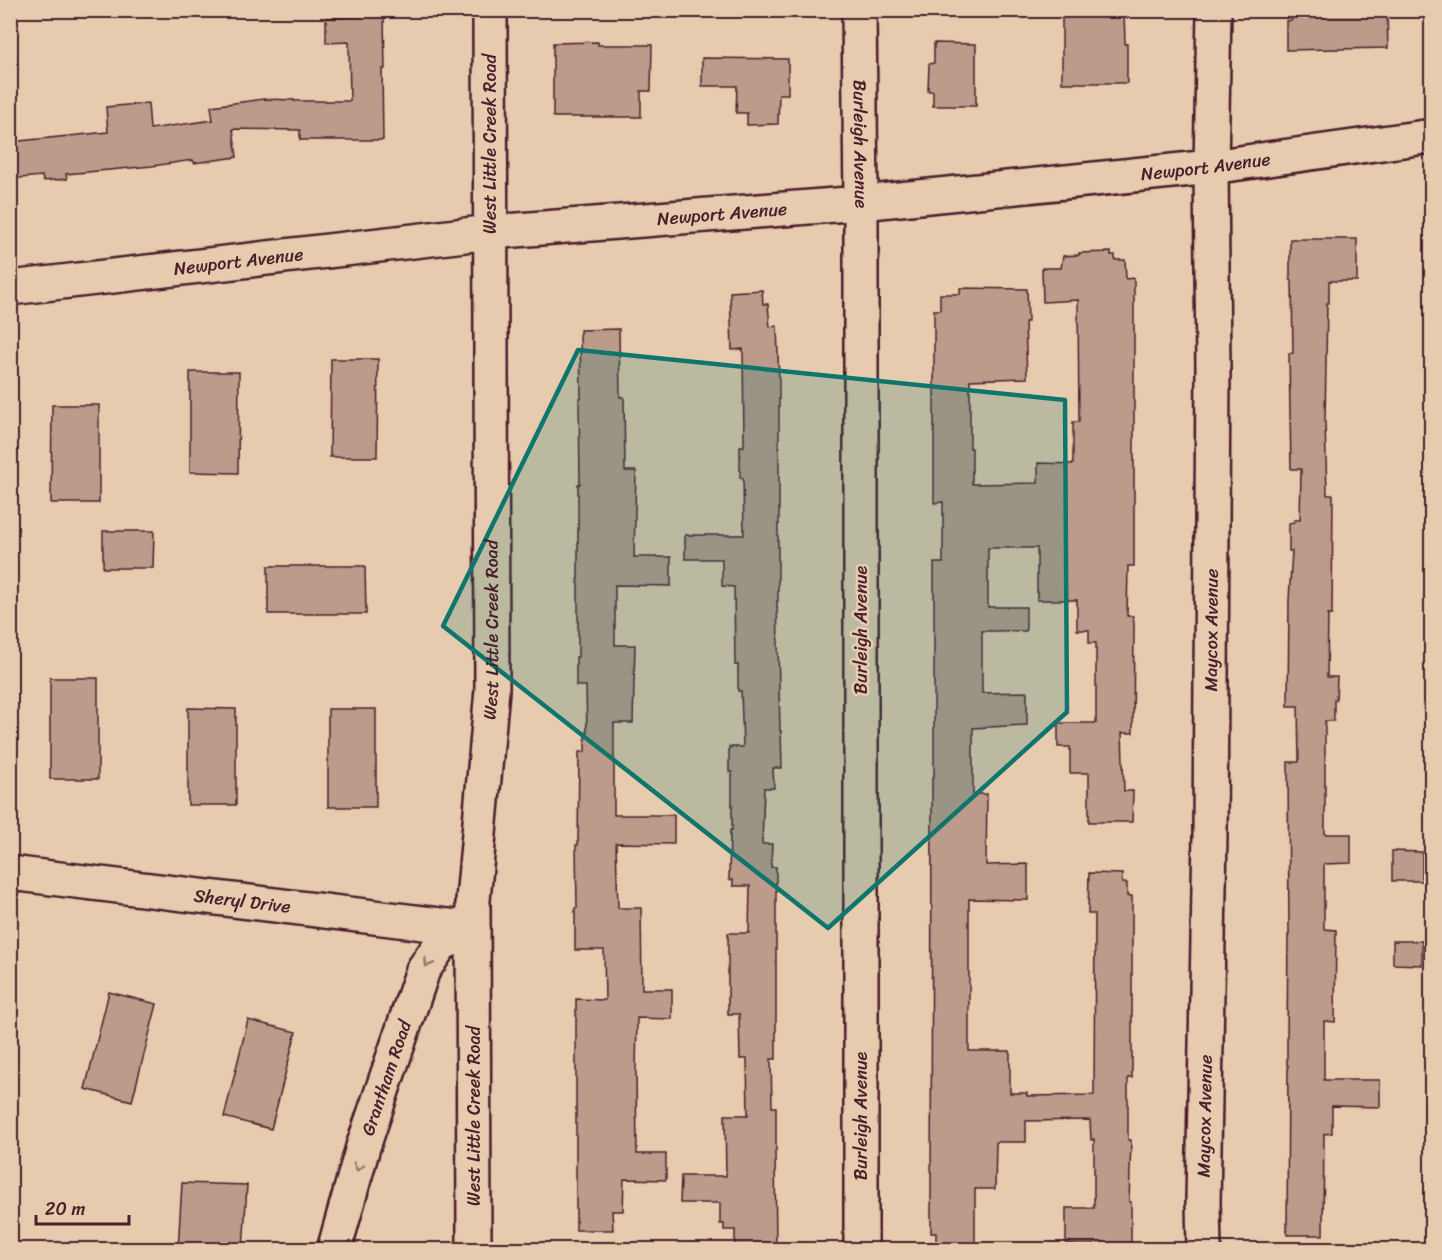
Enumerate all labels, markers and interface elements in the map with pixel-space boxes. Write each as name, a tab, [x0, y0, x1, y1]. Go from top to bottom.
street label: West Little Creek Road	[474, 53, 506, 234]
street label: Burleigh Avenue	[844, 80, 877, 209]
street label: Newport Avenue	[1139, 143, 1273, 190]
street label: Newport Avenue	[656, 193, 788, 235]
street label: Newport Avenue	[172, 238, 305, 285]
street label: West Little Creek Road	[473, 538, 508, 721]
street label: Burleigh Avenue	[845, 565, 877, 694]
street label: Maycox Avenue	[1195, 569, 1228, 691]
street label: Sheryl Drive	[192, 879, 292, 923]
one-way arrow	[425, 957, 436, 968]
street label: Grantham Road	[352, 1014, 421, 1140]
street label: West Little Creek Road	[458, 1025, 490, 1206]
street label: Burleigh Avenue	[845, 1051, 877, 1180]
street label: Maycox Avenue	[1187, 1054, 1222, 1178]
one-way arrow	[352, 1162, 365, 1172]
scale bar	[36, 1188, 129, 1226]
text: 20 m	[45, 1193, 85, 1225]

